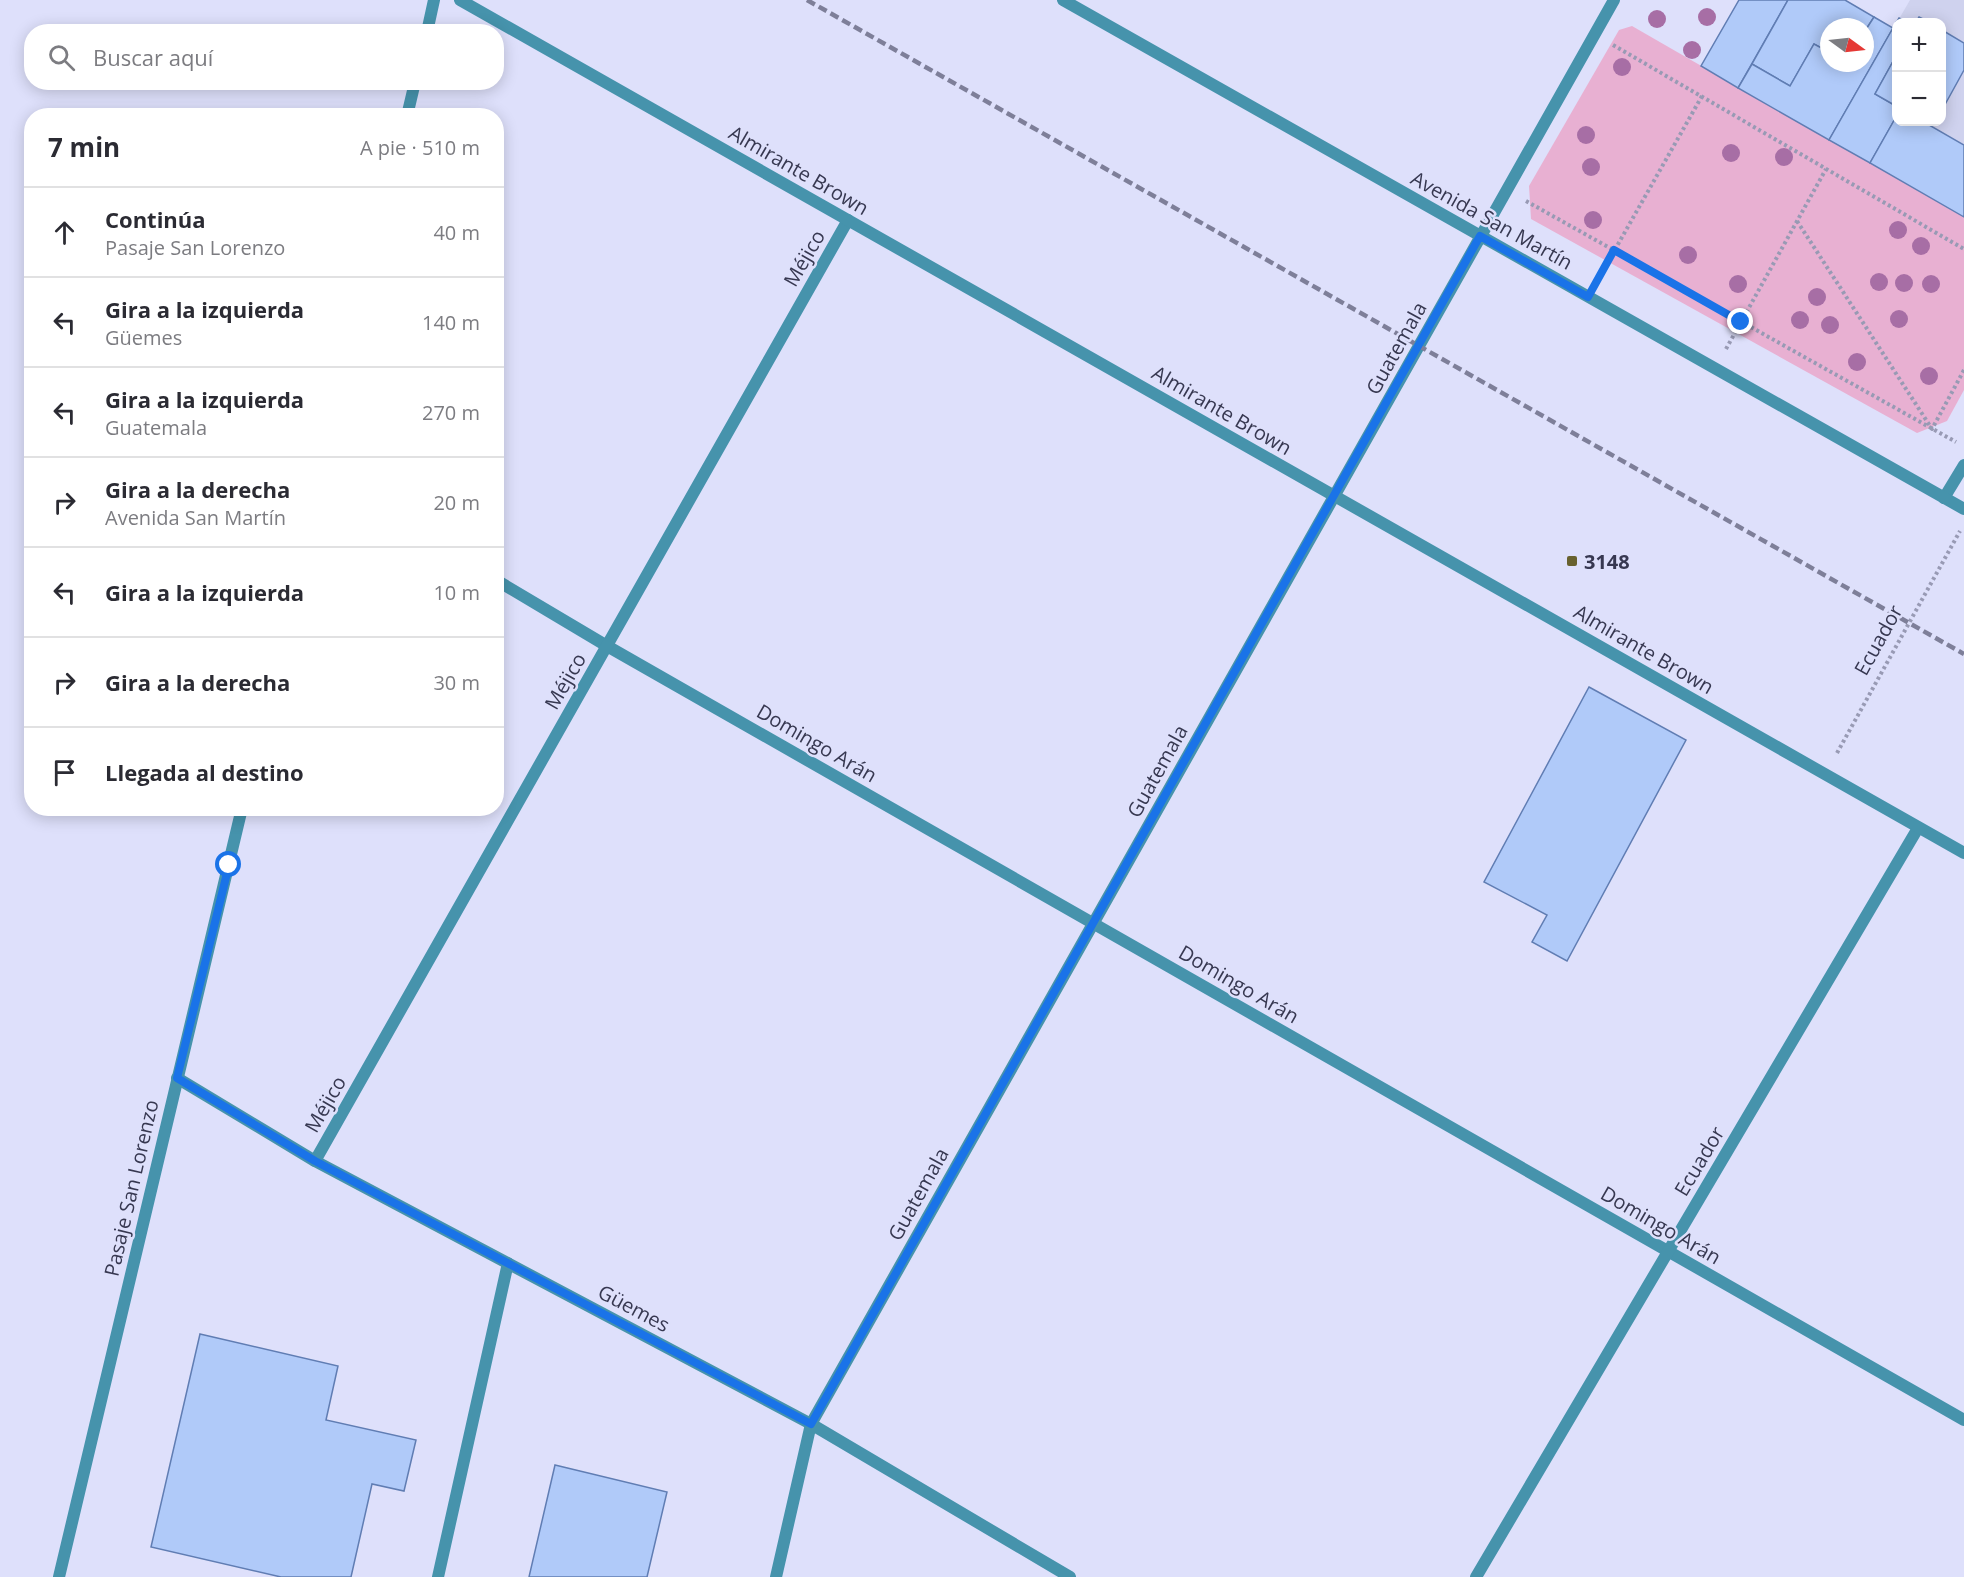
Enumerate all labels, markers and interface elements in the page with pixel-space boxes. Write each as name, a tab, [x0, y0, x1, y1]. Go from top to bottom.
north arrow	[1820, 18, 1874, 72]
map controls	[1892, 18, 1946, 126]
button: +	[1892, 18, 1946, 72]
search box	[24, 24, 504, 90]
icon: search	[45, 41, 78, 74]
text: Buscar aquí	[93, 42, 213, 72]
button: −	[1892, 72, 1946, 126]
street label: Almirante Brown	[724, 119, 874, 221]
text: 7 min	[48, 129, 120, 165]
text: A pie · 510 m	[360, 134, 480, 161]
street label: Avenida San Martín	[1406, 164, 1578, 276]
text: Continúa	[105, 204, 206, 234]
icon: ahead	[48, 216, 81, 249]
text: 40 m	[433, 219, 480, 246]
street label: Méjico	[777, 225, 831, 291]
text: Pasaje San Lorenzo	[105, 234, 285, 261]
text: Gira a la izquierda	[105, 294, 304, 324]
street label: Guatemala	[1359, 297, 1433, 399]
icon: left	[48, 306, 81, 339]
route end	[1727, 308, 1753, 334]
text: 140 m	[422, 309, 480, 336]
text: Güemes	[105, 324, 182, 351]
street label: Almirante Brown	[1147, 359, 1297, 461]
text: Gira a la izquierda	[105, 384, 304, 414]
icon: left	[48, 396, 81, 429]
text: 270 m	[422, 399, 480, 426]
text: Guatemala	[105, 414, 207, 441]
text: Gira a la derecha	[105, 474, 290, 504]
icon: right	[48, 486, 81, 519]
text: 20 m	[433, 489, 480, 516]
text: Avenida San Martín	[105, 504, 286, 531]
place label: 3148	[1584, 548, 1630, 575]
marker: 3148	[1565, 554, 1579, 568]
icon: left	[48, 576, 81, 609]
text: Gira a la izquierda	[105, 577, 304, 607]
text: 10 m	[433, 579, 480, 606]
street label: Almirante Brown	[1569, 598, 1719, 700]
street label: Ecuador	[1848, 600, 1908, 680]
street label: Méjico	[538, 648, 592, 714]
icon: right	[48, 666, 81, 699]
text: Gira a la derecha	[105, 667, 290, 697]
text: 30 m	[433, 669, 480, 696]
street label: Domingo Arán	[752, 698, 882, 788]
street label: Guatemala	[1120, 720, 1194, 822]
icon: arrive	[48, 756, 81, 789]
text: Llegada al destino	[105, 757, 304, 787]
route start	[215, 851, 241, 877]
street label: Domingo Arán	[1174, 939, 1304, 1029]
street label: Méjico	[298, 1071, 352, 1137]
street label: Pasaje San Lorenzo	[98, 1097, 164, 1279]
street label: Ecuador	[1668, 1121, 1730, 1201]
street label: Guatemala	[881, 1143, 955, 1245]
street label: Domingo Arán	[1596, 1180, 1726, 1270]
street label: Güemes	[594, 1278, 674, 1338]

